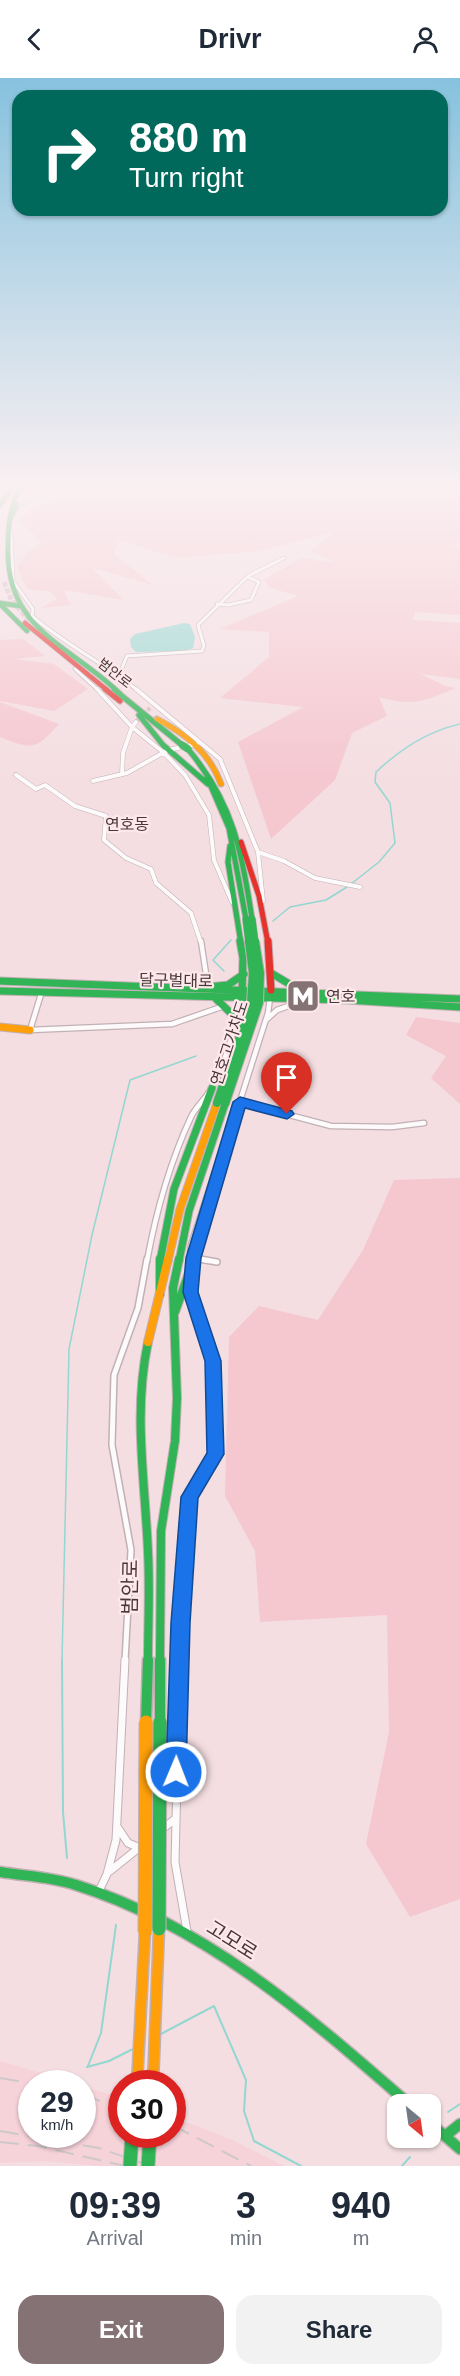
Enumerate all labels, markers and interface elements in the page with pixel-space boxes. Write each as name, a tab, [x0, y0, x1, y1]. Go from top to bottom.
icon: back	[18, 23, 51, 56]
icon: person	[409, 23, 442, 56]
text: Drivr	[198, 24, 262, 54]
icon: right	[30, 114, 108, 192]
text: 880 m	[129, 114, 248, 161]
text: Turn right	[129, 163, 244, 193]
street label: 범안로	[95, 655, 135, 691]
district label: 연호동	[105, 816, 149, 833]
street label: 달구벌대로	[139, 971, 213, 990]
metro station icon: 연호	[285, 978, 321, 1014]
place label: 연호	[326, 988, 355, 1005]
street label: 연호고가차도	[208, 998, 251, 1088]
pin	[261, 1052, 312, 1114]
icon: arrive	[270, 1061, 303, 1094]
street label: 범안로	[119, 1559, 141, 1615]
position arrow	[144, 1740, 208, 1804]
street label: 고모로	[203, 1916, 261, 1964]
speed limit sign: 30	[108, 2070, 186, 2148]
text: 29	[40, 2085, 74, 2118]
north arrow	[387, 2094, 441, 2148]
map controls	[387, 2094, 441, 2148]
text: km/h	[41, 2116, 73, 2133]
text: 09:39	[69, 2185, 161, 2226]
text: 3	[236, 2185, 256, 2226]
text: 940	[331, 2185, 391, 2226]
text: Arrival	[87, 2227, 143, 2249]
text: min	[230, 2227, 262, 2249]
text: m	[353, 2227, 369, 2249]
button: Exit	[18, 2295, 224, 2364]
button: Share	[236, 2295, 442, 2364]

